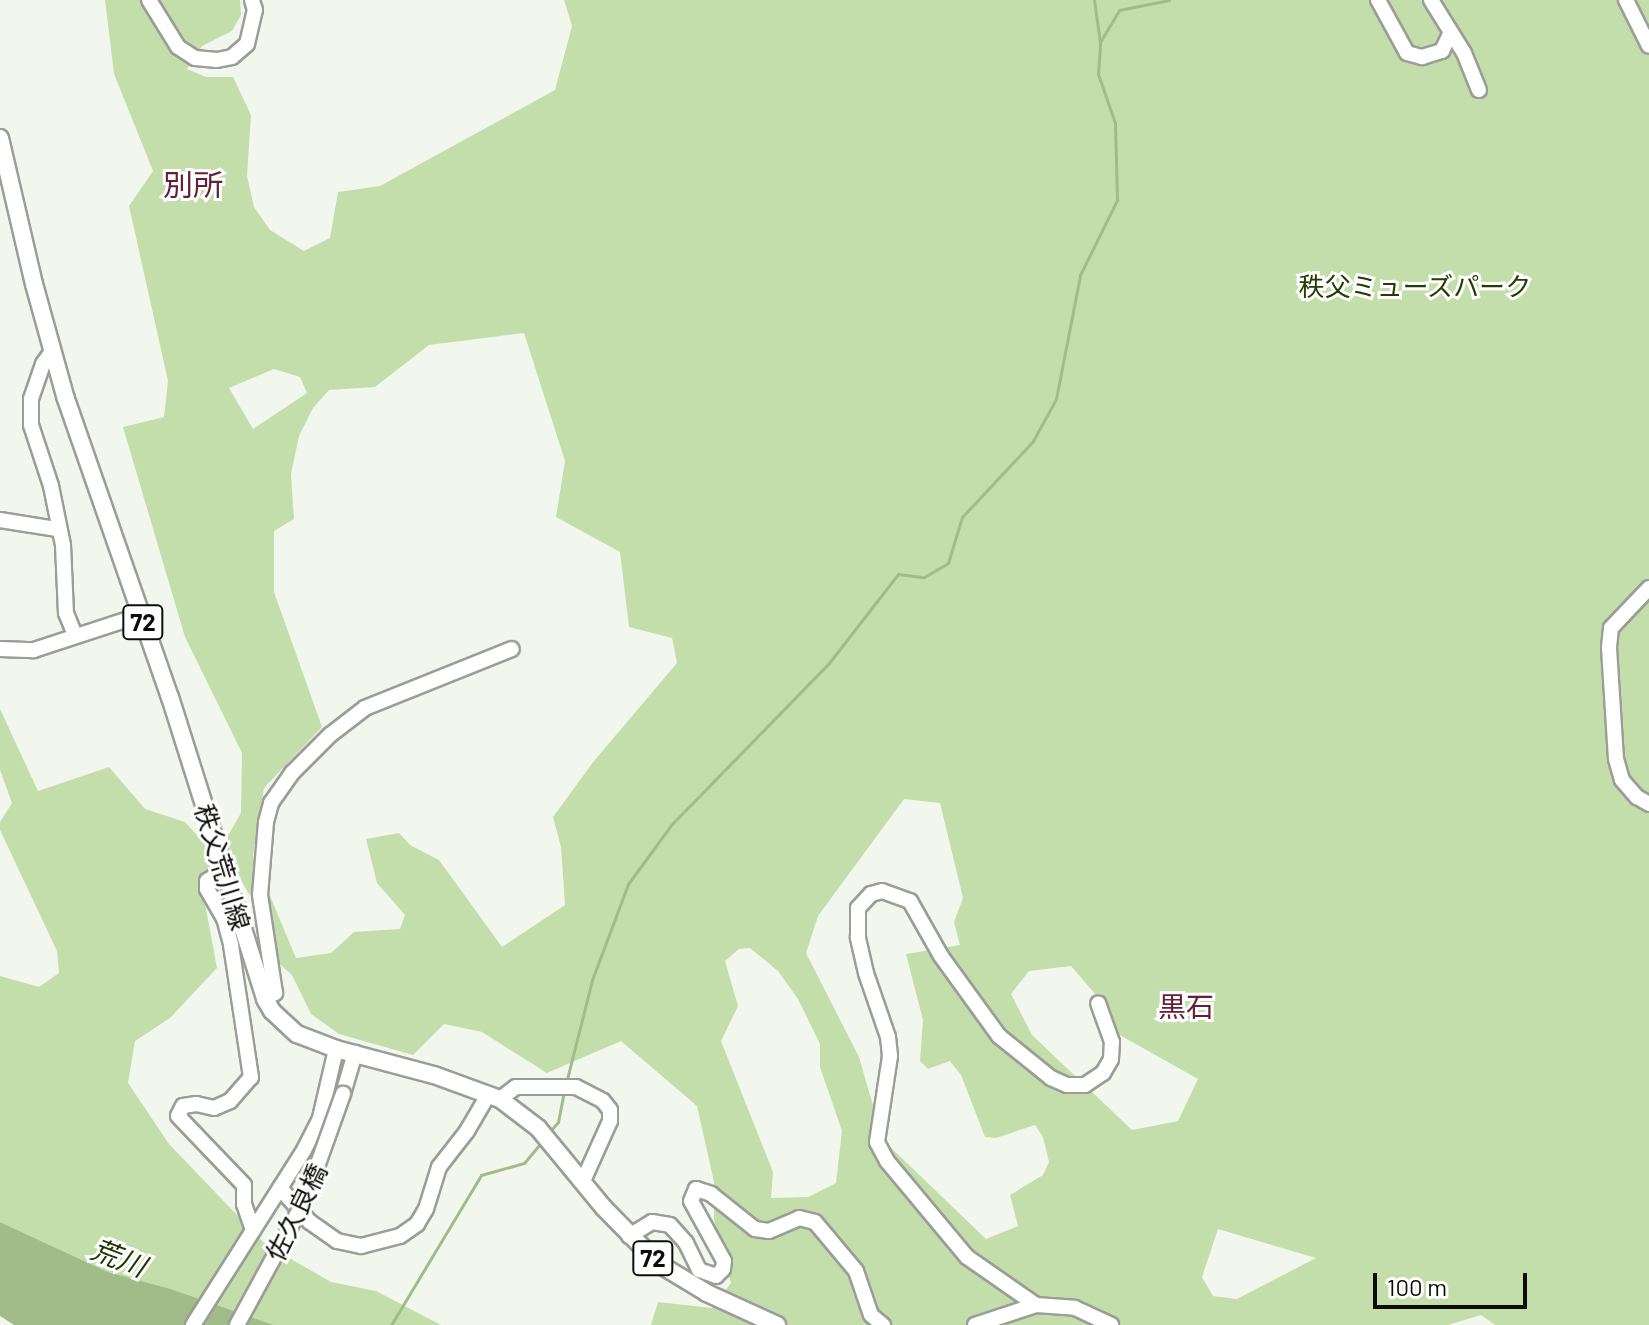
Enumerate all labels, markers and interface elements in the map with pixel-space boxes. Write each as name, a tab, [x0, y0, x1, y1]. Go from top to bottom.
district label: 別所	[163, 166, 223, 202]
park label: 秩父ミューズパーク	[1298, 270, 1532, 302]
road number: 72	[121, 602, 165, 642]
street label: 秩父荒川線	[189, 800, 257, 934]
district label: 黒石	[1158, 989, 1214, 1023]
street label: 佐久良橋	[259, 1158, 333, 1266]
water label: 荒川	[87, 1231, 151, 1283]
road number: 72	[631, 1238, 675, 1278]
scale bar	[1377, 1257, 1531, 1307]
text: 100 m	[1387, 1272, 1447, 1301]

